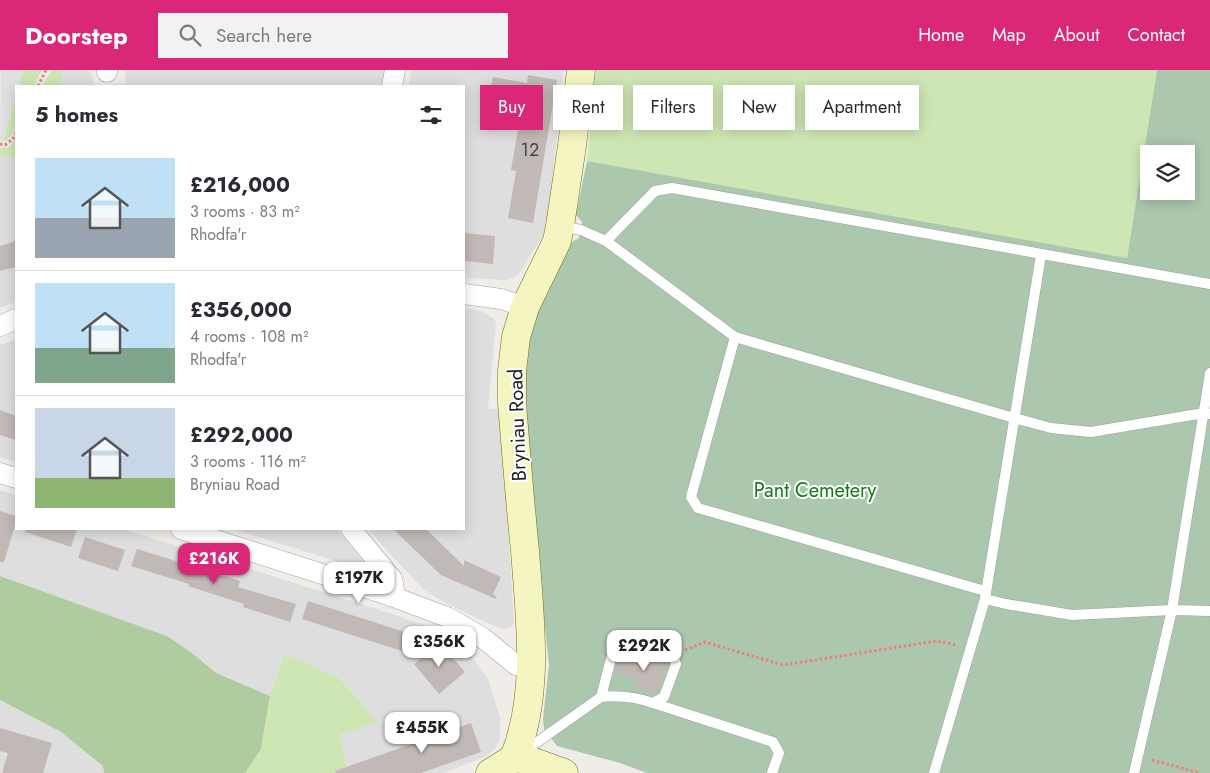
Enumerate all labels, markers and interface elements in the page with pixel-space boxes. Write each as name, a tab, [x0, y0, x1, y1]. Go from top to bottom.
search box	[158, 13, 508, 58]
text: Doorstep	[25, 18, 128, 53]
icon: search	[176, 21, 204, 49]
text: Search here	[216, 22, 312, 49]
text: Home	[918, 22, 964, 48]
text: Map	[992, 22, 1026, 48]
text: About	[1054, 22, 1099, 48]
text: Contact	[1127, 22, 1185, 48]
chip: Buy	[480, 85, 543, 130]
chip: Rent	[553, 85, 623, 130]
chip: Filters	[633, 85, 713, 130]
chip: New	[723, 85, 795, 130]
chip: Apartment	[805, 85, 919, 130]
text: 5 homes	[35, 100, 118, 130]
icon: filters	[417, 101, 445, 129]
house number: 12	[521, 137, 539, 163]
map controls	[1140, 145, 1195, 200]
button: layers	[1140, 145, 1195, 200]
text: £216,000	[190, 170, 290, 200]
icon: home	[75, 178, 135, 238]
text: 3 rooms · 83 m²	[190, 200, 300, 223]
text: Rhodfa'r	[190, 223, 246, 246]
text: £356,000	[190, 295, 292, 325]
icon: home	[75, 303, 135, 363]
text: 4 rooms · 108 m²	[190, 325, 309, 348]
text: Rhodfa'r	[190, 348, 246, 371]
street label: Bryniau Road	[501, 368, 534, 482]
text: £292,000	[190, 420, 293, 450]
icon: home	[75, 428, 135, 488]
text: 3 rooms · 116 m²	[190, 450, 306, 473]
text: Bryniau Road	[190, 473, 280, 496]
park label: Pant Cemetery	[754, 476, 876, 505]
pin: £216K	[179, 542, 249, 585]
text: £216K	[189, 547, 239, 570]
pin: £197K	[324, 562, 394, 604]
text: £197K	[335, 566, 383, 589]
pin: £356K	[404, 626, 474, 668]
text: £356K	[413, 630, 465, 653]
pin: £292K	[609, 630, 679, 672]
text: £292K	[618, 634, 670, 657]
pin: £455K	[387, 712, 457, 754]
text: £455K	[396, 716, 448, 739]

